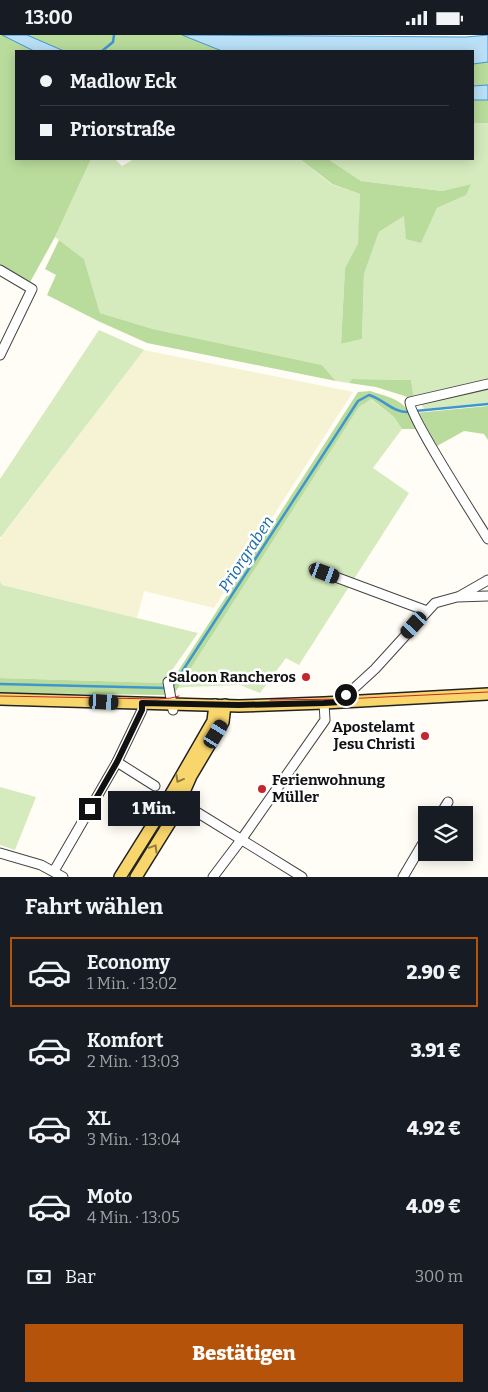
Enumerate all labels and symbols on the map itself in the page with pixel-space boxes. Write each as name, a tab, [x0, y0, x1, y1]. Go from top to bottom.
water label: Priorgraben	[214, 512, 278, 596]
car	[308, 561, 341, 585]
car	[398, 609, 429, 641]
place label: Saloon Rancheros	[168, 668, 296, 686]
marker: Saloon Rancheros	[300, 671, 312, 683]
route start	[335, 684, 357, 706]
car	[88, 694, 119, 710]
car	[201, 717, 230, 751]
place label: Apostelamt Jesu Christi	[332, 718, 415, 753]
marker: Apostelamt Jesu Christi	[419, 730, 431, 742]
place label: Ferienwohnung Müller	[272, 771, 386, 806]
one-way arrow	[175, 774, 185, 783]
marker: Ferienwohnung Müller	[256, 783, 268, 795]
callout: 1 Min.	[108, 791, 200, 827]
route end	[79, 798, 101, 820]
one-way arrow	[148, 845, 158, 854]

